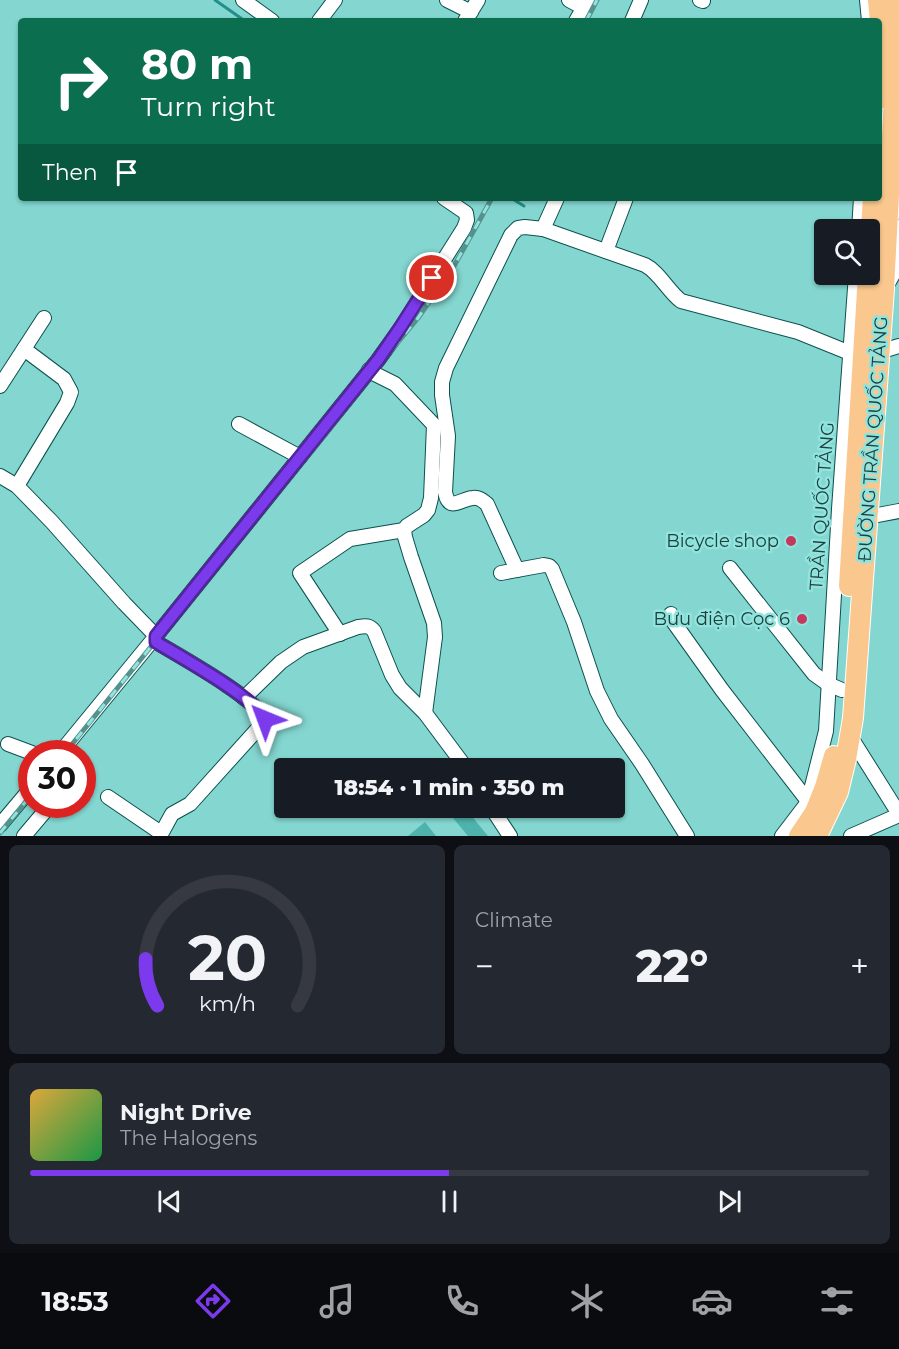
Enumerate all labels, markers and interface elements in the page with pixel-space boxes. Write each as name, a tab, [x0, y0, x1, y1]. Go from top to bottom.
text: 80 m	[141, 38, 253, 90]
icon: right	[42, 42, 120, 120]
text: Turn right	[141, 90, 276, 123]
icon: arrive	[110, 156, 143, 189]
text: Then	[42, 159, 98, 186]
map controls	[814, 219, 880, 285]
button: search	[814, 219, 880, 285]
pin	[406, 252, 457, 303]
icon: arrive	[415, 261, 448, 294]
street label: ĐƯỜNG TRẦN QUỐC TẢNG	[852, 315, 893, 563]
street label: TRẦN QUỐC TẢNG	[804, 421, 839, 591]
place label: Bicycle shop	[666, 530, 779, 552]
marker: Bicycle shop	[784, 534, 798, 548]
place label: Bưu điện Cọc 6	[653, 608, 790, 630]
marker: Bưu điện Cọc 6	[795, 612, 809, 626]
position arrow	[233, 687, 297, 751]
speed limit sign: 30	[18, 740, 96, 818]
text: 18:54 · 1 min · 350 m	[335, 774, 564, 801]
text: Climate	[475, 908, 553, 932]
text: 20	[187, 920, 267, 996]
text: 22°	[636, 938, 708, 993]
text: −	[475, 946, 494, 986]
text: +	[850, 946, 869, 986]
text: km/h	[198, 991, 256, 1017]
text: Night Drive	[120, 1099, 252, 1126]
text: The Halogens	[120, 1126, 257, 1150]
icon: previous	[153, 1185, 186, 1218]
icon: pause	[433, 1185, 466, 1218]
icon: next	[713, 1185, 746, 1218]
icon: directions	[192, 1280, 234, 1322]
icon: music	[316, 1280, 358, 1322]
icon: phone	[441, 1280, 483, 1322]
icon: climate	[566, 1280, 608, 1322]
icon: car	[691, 1280, 733, 1322]
icon: filters	[816, 1280, 858, 1322]
text: 18:53	[41, 1285, 109, 1318]

